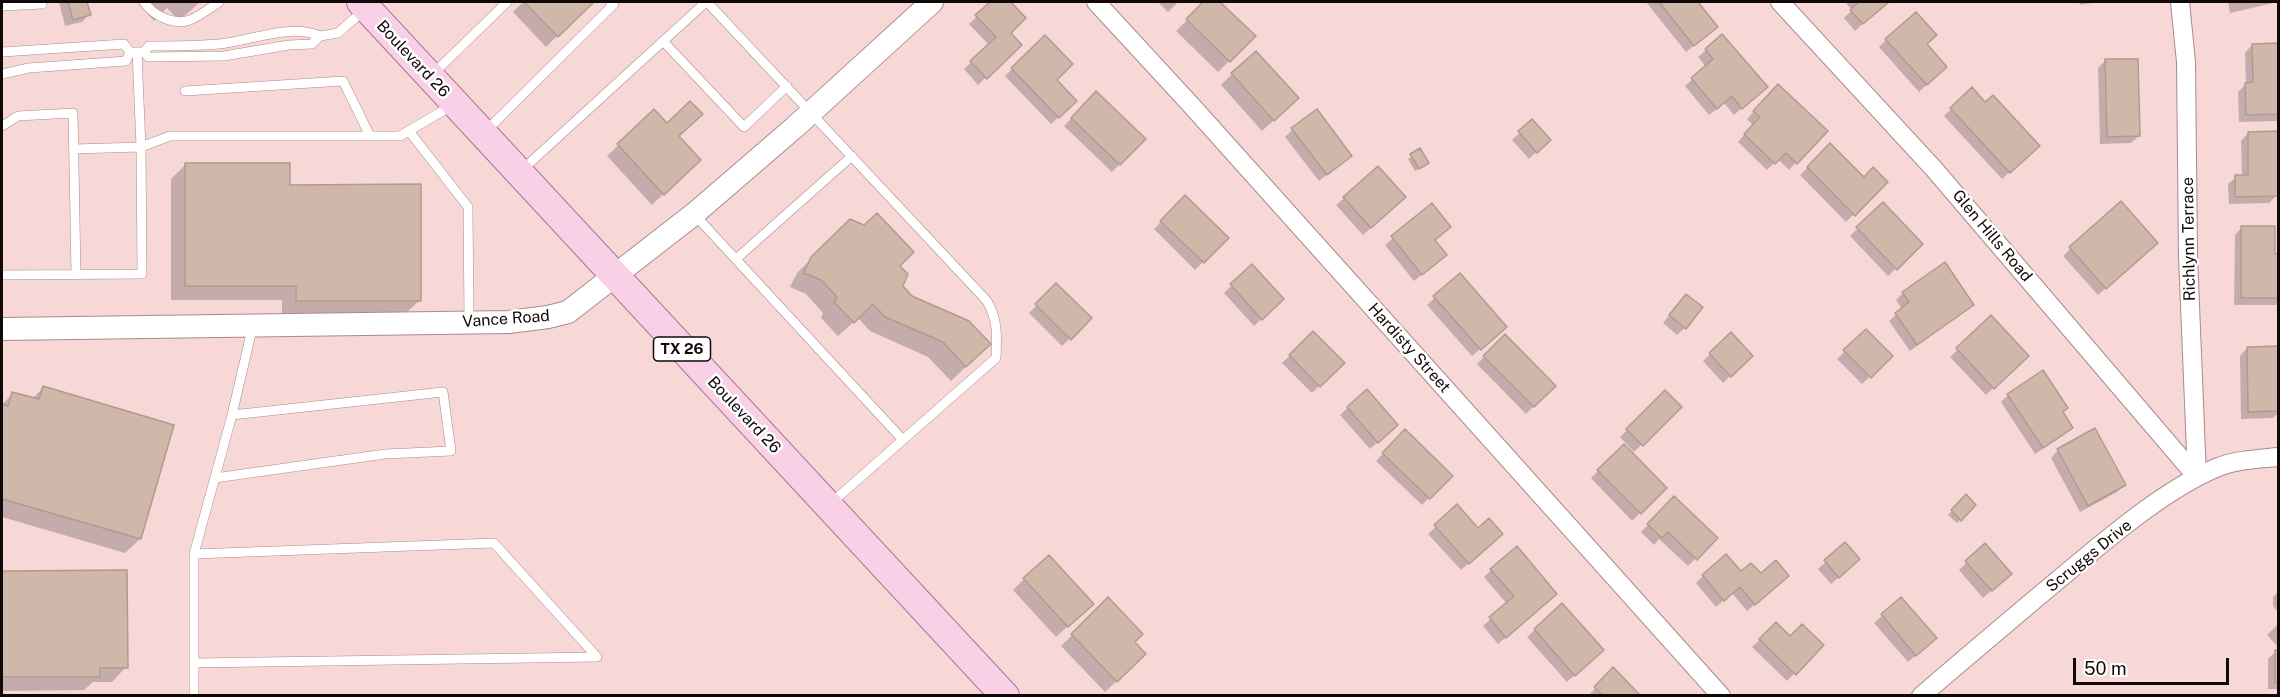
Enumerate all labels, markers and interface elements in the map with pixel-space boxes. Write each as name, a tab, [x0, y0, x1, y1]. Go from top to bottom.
street label: Boulevard 26	[372, 16, 454, 102]
street label: Richlynn Terrace	[2178, 177, 2200, 301]
street label: Glen Hills Road	[1948, 186, 2036, 286]
street label: Hardisty Street	[1364, 299, 1454, 397]
street label: Vance Road	[462, 306, 550, 332]
road number: TX 26	[654, 337, 710, 361]
street label: Boulevard 26	[703, 372, 785, 458]
street label: Scruggs Drive	[2042, 516, 2136, 596]
scale bar	[2076, 646, 2232, 684]
text: 50 m	[2084, 658, 2127, 679]

